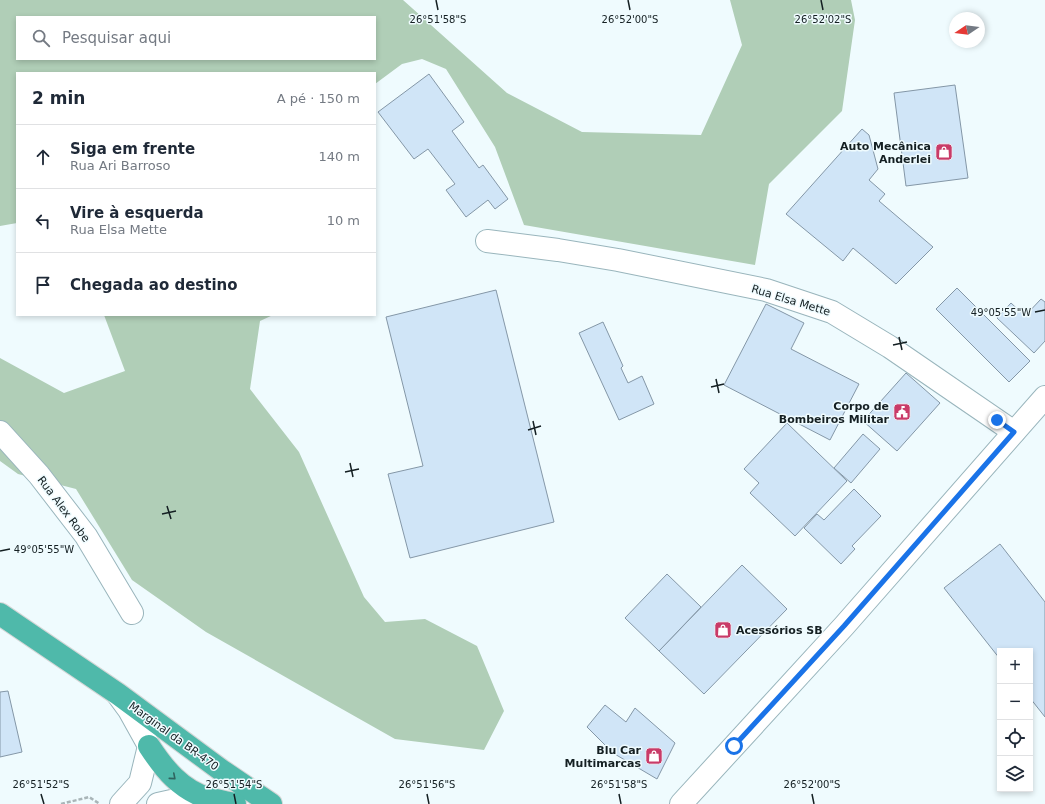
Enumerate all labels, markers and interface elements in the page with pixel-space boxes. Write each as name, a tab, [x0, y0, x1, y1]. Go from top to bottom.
north arrow	[949, 12, 985, 48]
text: 26°51'58"S	[410, 14, 466, 25]
text: 26°52'00"S	[602, 14, 658, 25]
text: 26°52'02"S	[795, 14, 851, 25]
search box	[16, 16, 376, 60]
icon: search	[30, 27, 52, 49]
text: Pesquisar aqui	[62, 29, 171, 47]
text: 2 min	[32, 88, 85, 108]
text: A pé · 150 m	[277, 91, 360, 106]
text: Siga em frente	[70, 140, 195, 158]
place label: Auto Mecânica Anderlei	[840, 140, 931, 166]
shop icon: Auto Mecânica Anderlei	[934, 142, 954, 162]
icon: ahead	[32, 146, 54, 168]
text: 140 m	[318, 149, 360, 164]
text: Rua Ari Barroso	[70, 158, 171, 173]
text: Vire à esquerda	[70, 204, 204, 222]
icon: left	[32, 210, 54, 232]
text: 10 m	[327, 213, 360, 228]
text: Rua Elsa Mette	[70, 222, 167, 237]
icon: arrive	[32, 274, 54, 296]
text: Chegada ao destino	[70, 276, 238, 294]
street label: Rua Elsa Mette	[750, 282, 832, 319]
text: 49°05'55"W	[971, 307, 1031, 318]
place label: Corpo de Bombeiros Militar	[779, 400, 890, 426]
public building icon: Corpo de Bombeiros Militar	[892, 402, 912, 422]
route end	[988, 411, 1006, 429]
street label: Rua Alex Robe	[35, 474, 93, 545]
text: 49°05'55"W	[14, 544, 74, 555]
shop icon: Acessórios SB	[713, 620, 733, 640]
place label: Acessórios SB	[736, 624, 823, 637]
map controls	[997, 648, 1033, 792]
button: +	[997, 648, 1033, 684]
button: −	[997, 684, 1033, 720]
street label: Marginal da BR-470	[126, 699, 221, 773]
button: locate	[997, 720, 1033, 756]
route start	[725, 737, 743, 755]
place label: Blu Car Multimarcas	[565, 744, 642, 770]
shop icon: Blu Car Multimarcas	[644, 746, 664, 766]
button: layers	[997, 756, 1033, 792]
one-way arrow	[168, 772, 176, 779]
text: 26°51'52"S	[13, 779, 69, 790]
text: 26°51'54"S	[206, 779, 262, 790]
text: 26°51'56"S	[399, 779, 455, 790]
text: 26°51'58"S	[591, 779, 647, 790]
text: 26°52'00"S	[784, 779, 840, 790]

